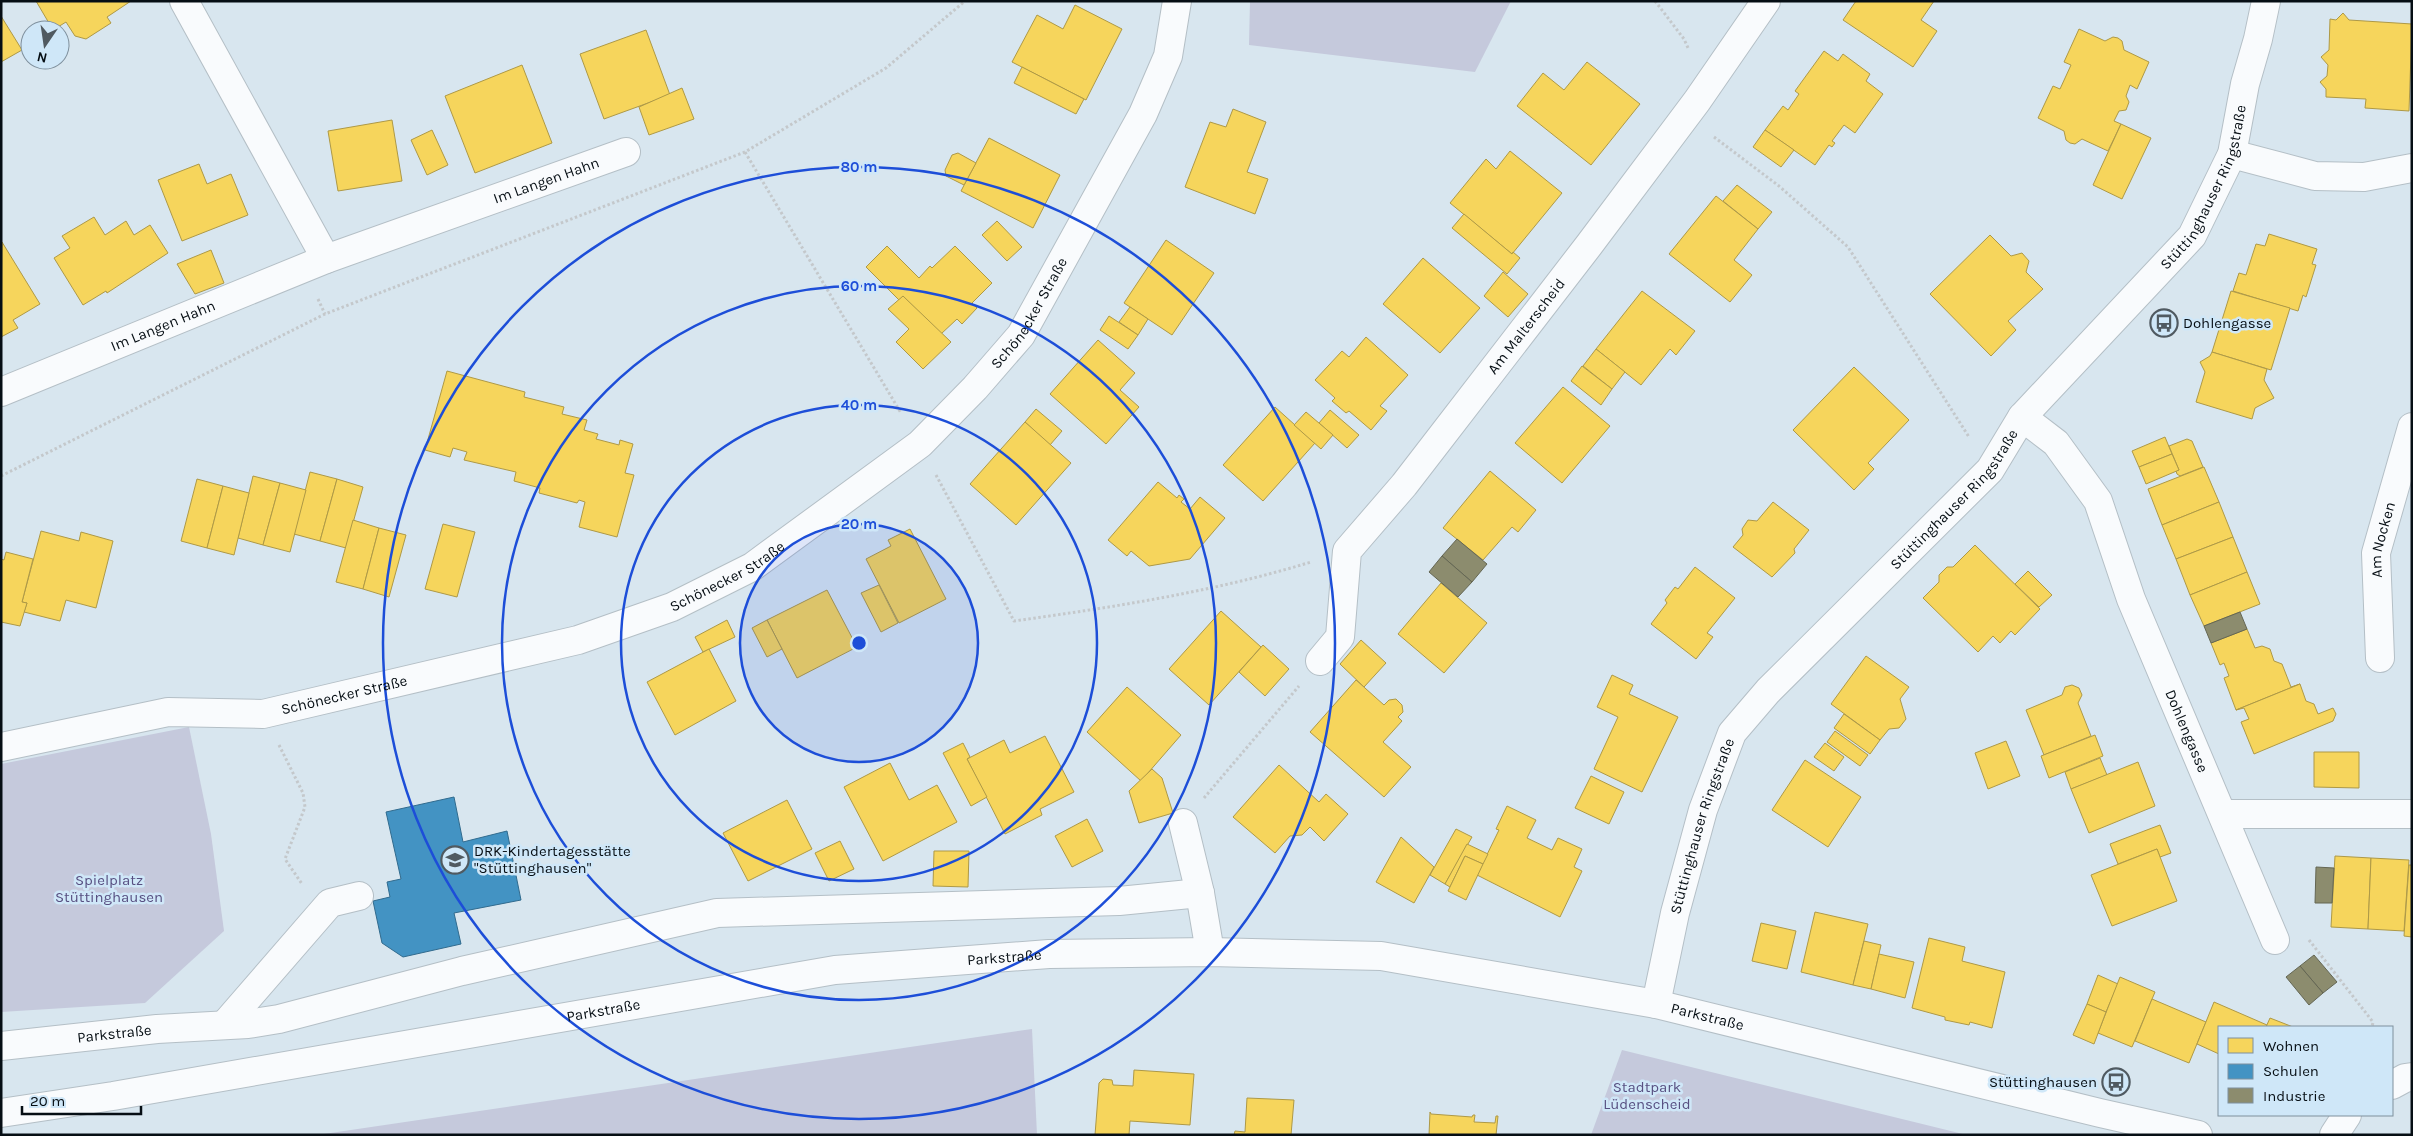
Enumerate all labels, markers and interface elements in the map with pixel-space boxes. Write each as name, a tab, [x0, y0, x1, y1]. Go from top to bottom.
north arrow	[20, 20, 70, 70]
text: N	[35, 48, 49, 67]
street label: Stüttinghauser Ringstraße	[2156, 103, 2250, 273]
street label: Im Langen Hahn	[491, 153, 602, 208]
text: 80 m	[840, 158, 878, 176]
street label: Schönecker Straße	[987, 254, 1071, 372]
street label: Am Malterscheid	[1484, 275, 1569, 378]
text: 60 m	[841, 277, 877, 295]
street label: Im Langen Hahn	[108, 296, 218, 355]
bus stop icon: Dohlengasse	[2149, 308, 2179, 338]
place label: Dohlengasse	[2183, 314, 2271, 332]
text: 40 m	[841, 396, 877, 414]
street label: Stüttinghauser Ringstraße	[1886, 426, 2022, 573]
street label: Am Nocken	[2367, 500, 2399, 578]
text: 20 m	[841, 515, 877, 533]
street label: Schönecker Straße	[667, 537, 788, 616]
centre of rings	[850, 634, 868, 652]
street label: Schönecker Straße	[279, 671, 409, 718]
street label: Dohlengasse	[2161, 687, 2212, 775]
street label: Stüttinghauser Ringstraße	[1666, 736, 1738, 916]
place label: DRK-Kindertagesstätte "Stüttinghausen"	[474, 842, 631, 877]
school or university icon: DRK-Kindertagesstätte "Stüttinghausen"	[440, 845, 470, 875]
park label: Spielplatz Stüttinghausen	[55, 871, 163, 906]
street label: Parkstraße	[966, 946, 1042, 969]
street label: Parkstraße	[565, 995, 642, 1026]
street label: Parkstraße	[1669, 999, 1746, 1034]
street label: Parkstraße	[76, 1021, 152, 1047]
legend	[2218, 1026, 2393, 1116]
text: Wohnen	[2263, 1037, 2319, 1055]
text: Schulen	[2263, 1062, 2319, 1080]
bus stop icon: Stüttinghausen	[2101, 1067, 2131, 1097]
place label: Stüttinghausen	[1989, 1073, 2097, 1091]
park label: Stadtpark Lüdenscheid	[1603, 1078, 1691, 1113]
scale bar	[22, 1084, 141, 1116]
text: Industrie	[2263, 1087, 2325, 1105]
text: 20 m	[30, 1092, 65, 1110]

